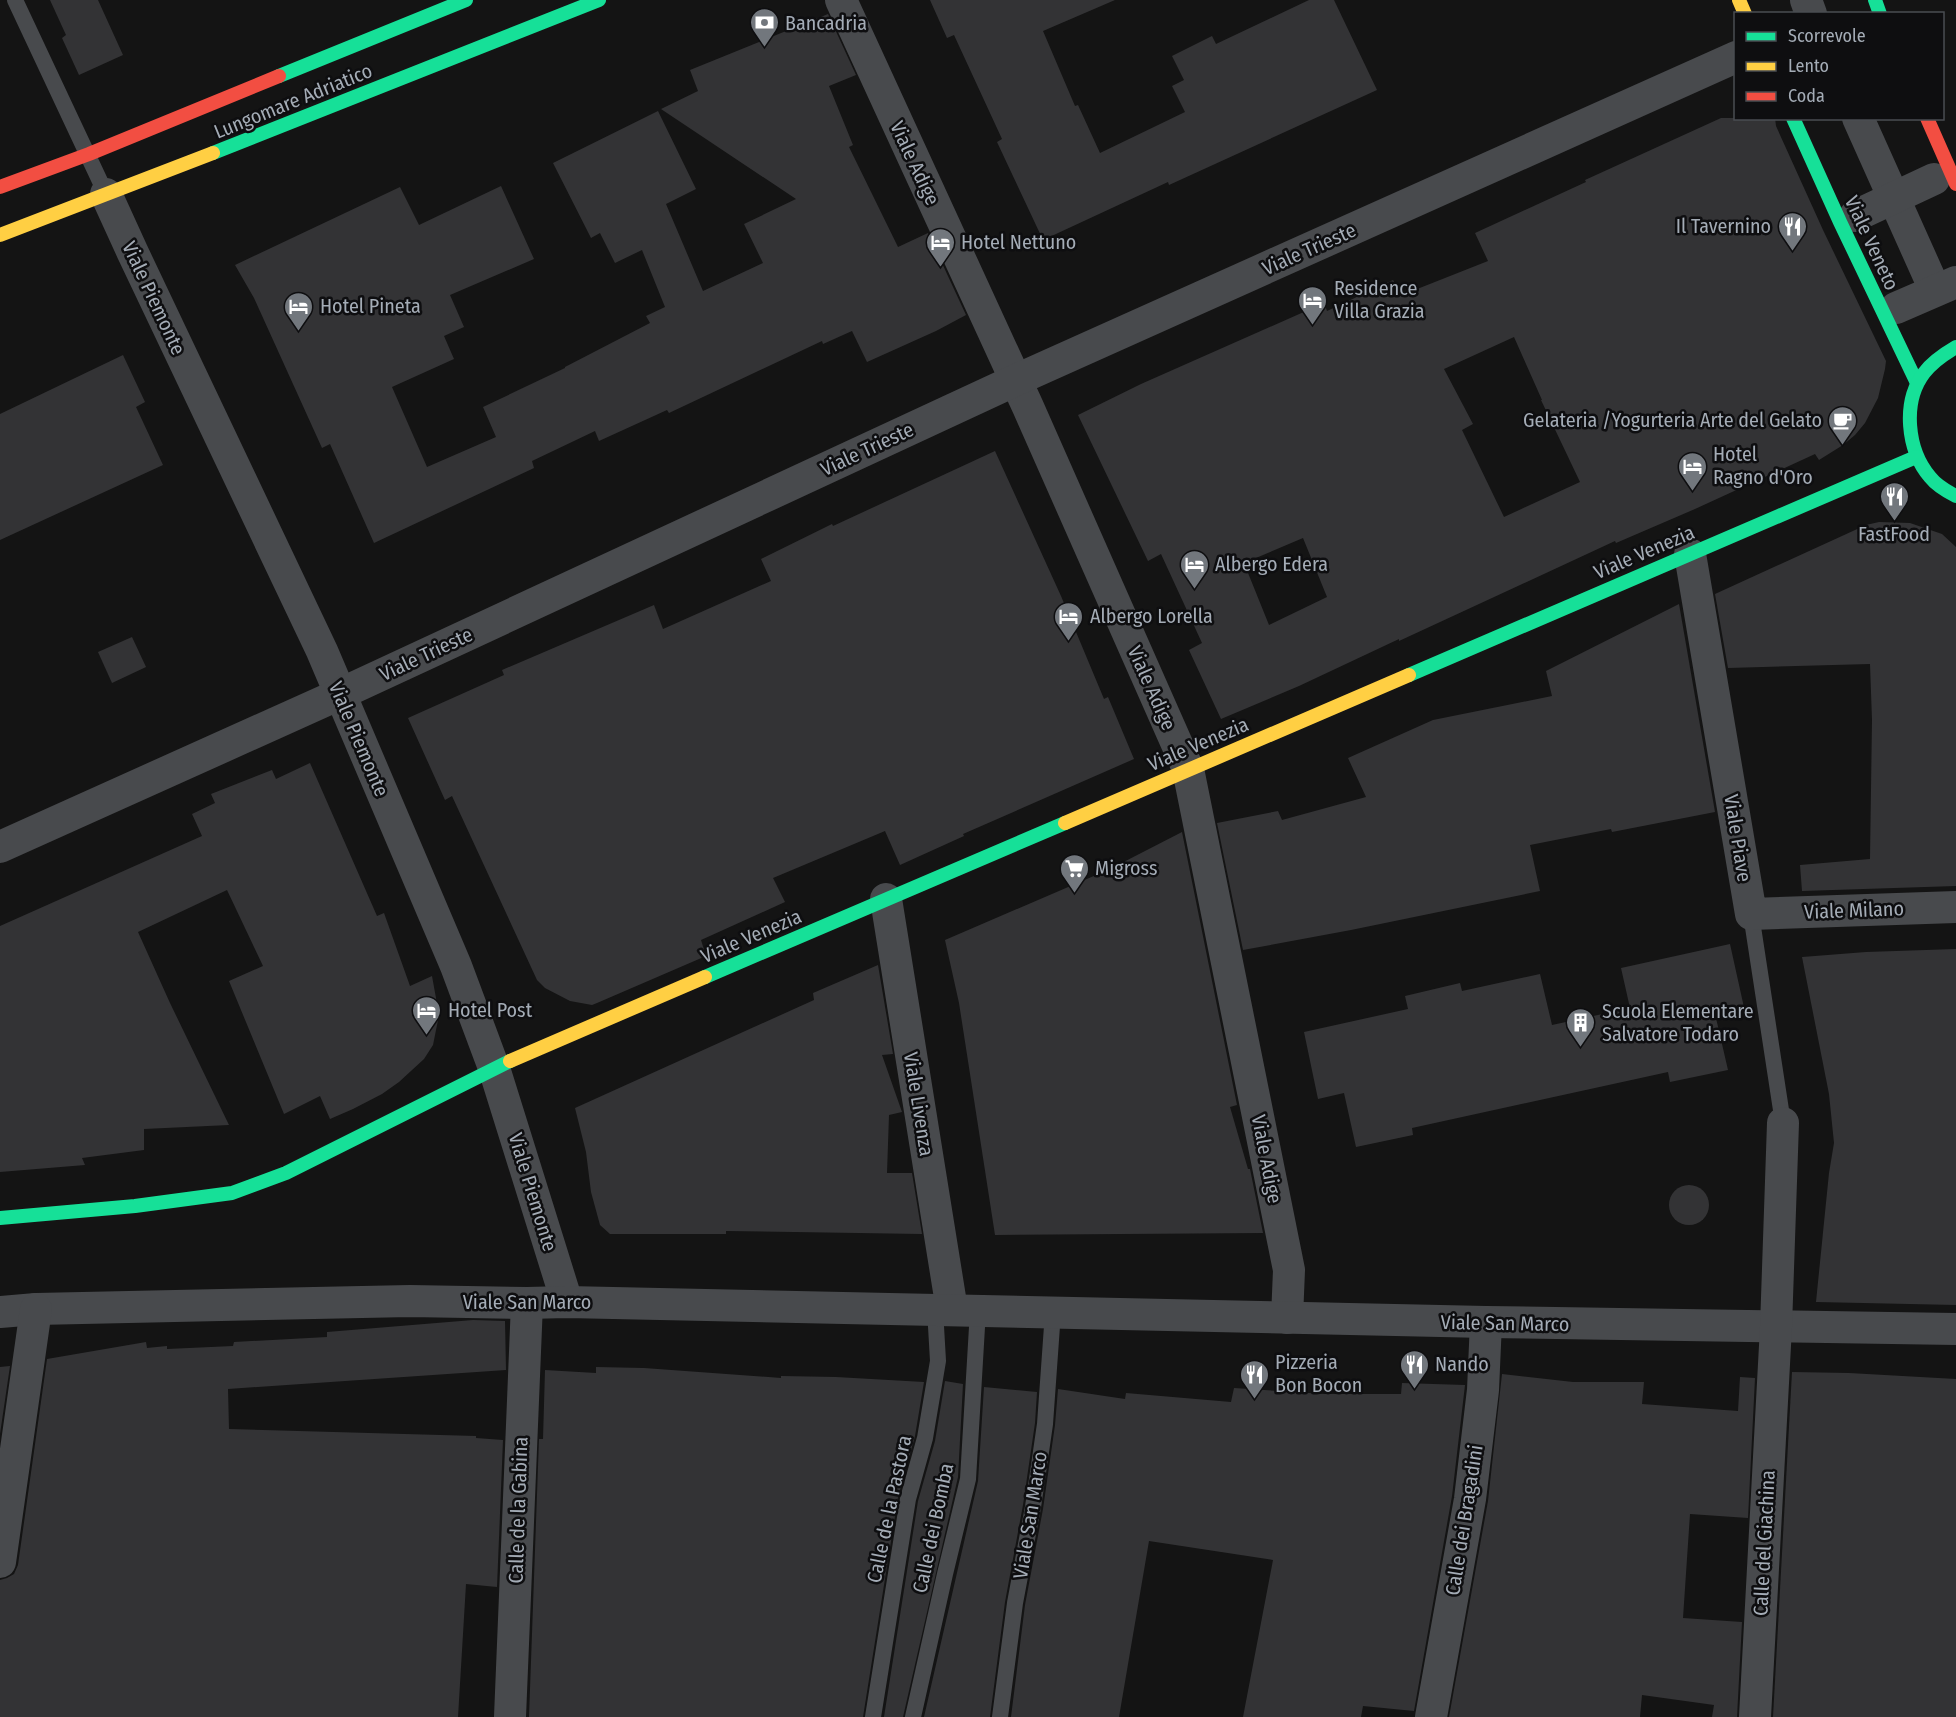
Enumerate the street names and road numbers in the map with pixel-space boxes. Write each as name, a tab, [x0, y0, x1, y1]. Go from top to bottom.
street label: Lungomare Adriatico	[210, 58, 376, 144]
street label: Viale Adige	[885, 117, 945, 209]
street label: Viale Veneto	[1840, 192, 1904, 294]
street label: Viale Trieste	[1259, 218, 1359, 280]
street label: Viale Piemonte	[117, 237, 191, 359]
street label: Viale Trieste	[817, 417, 917, 481]
street label: Viale Venezia	[1590, 520, 1698, 584]
street label: Viale Trieste	[376, 622, 476, 686]
street label: Viale Adige	[1123, 642, 1181, 734]
street label: Viale Piemonte	[324, 678, 394, 800]
street label: Viale Venezia	[1144, 712, 1252, 776]
street label: Viale Piave	[1719, 793, 1757, 883]
street label: Viale Milano	[1804, 896, 1904, 924]
street label: Viale Venezia	[697, 904, 805, 968]
street label: Viale Livenza	[899, 1050, 939, 1158]
street label: Viale Adige	[1247, 1113, 1287, 1205]
street label: Viale Piemonte	[504, 1130, 562, 1254]
street label: Viale San Marco	[463, 1290, 591, 1314]
street label: Viale San Marco	[1440, 1310, 1570, 1336]
street label: Calle de la Pastora	[862, 1433, 916, 1585]
street label: Calle de la Gabina	[503, 1436, 533, 1584]
street label: Calle dei Bragadini	[1440, 1443, 1488, 1597]
street label: Viale San Marco	[1008, 1450, 1052, 1580]
street label: Calle dei Bomba	[908, 1461, 958, 1595]
street label: Calle del Giachina	[1748, 1469, 1780, 1617]

